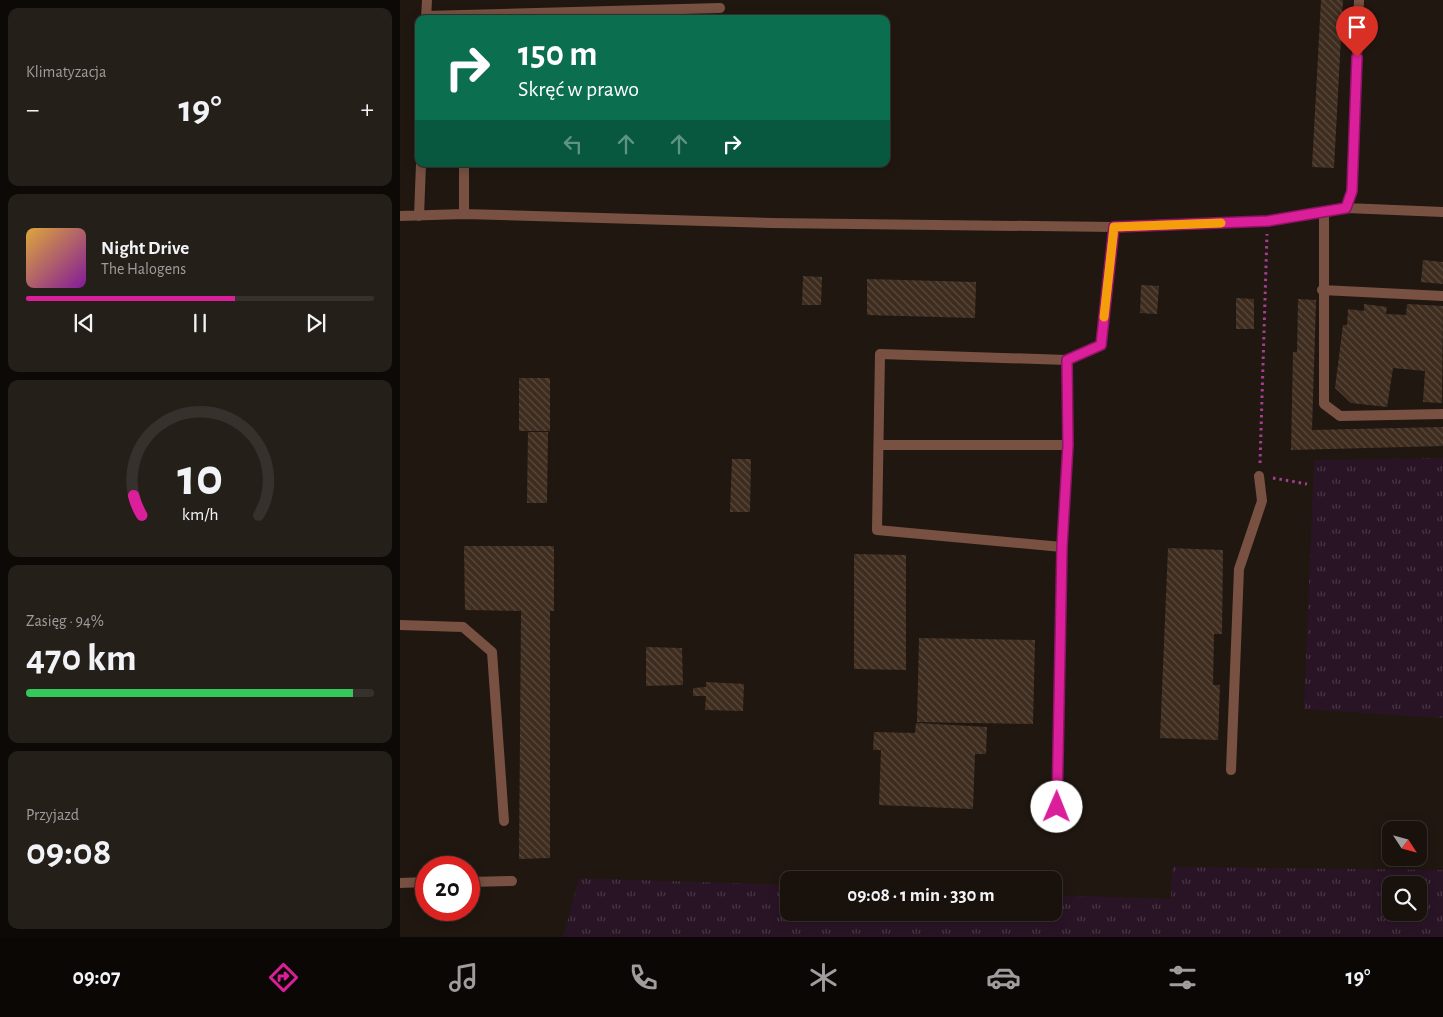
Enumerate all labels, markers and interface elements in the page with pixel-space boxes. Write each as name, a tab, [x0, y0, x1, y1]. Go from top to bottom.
pin	[1336, 6, 1378, 57]
icon: arrive	[1343, 13, 1371, 41]
icon: right	[435, 35, 500, 100]
text: 150 m	[518, 37, 598, 72]
text: Klimatyzacja	[26, 64, 106, 80]
text: Skręć w prawo	[518, 78, 639, 100]
text: 19°	[178, 91, 222, 129]
text: −	[26, 96, 39, 124]
text: +	[361, 96, 374, 124]
icon: left	[559, 130, 587, 158]
icon: ahead	[612, 130, 640, 158]
icon: ahead	[665, 130, 693, 158]
icon: right	[718, 130, 746, 158]
text: Night Drive	[101, 239, 189, 258]
text: The Halogens	[101, 261, 186, 277]
icon: previous	[70, 309, 98, 337]
icon: pause	[186, 309, 214, 337]
icon: next	[302, 309, 330, 337]
text: 10	[177, 452, 223, 504]
text: km/h	[182, 506, 218, 524]
text: Zasięg · 94%	[26, 613, 104, 629]
text: 470 km	[26, 640, 137, 678]
position arrow	[1030, 780, 1082, 832]
text: Przyjazd	[26, 807, 79, 823]
north arrow	[1382, 821, 1428, 866]
map controls	[1382, 821, 1427, 921]
text: 09:08	[26, 834, 111, 872]
speed limit sign: 20	[415, 856, 480, 921]
button: search	[1382, 876, 1427, 921]
text: 09:08 · 1 min · 330 m	[847, 886, 995, 905]
icon: directions	[266, 960, 301, 995]
icon: music	[446, 960, 481, 995]
icon: phone	[626, 960, 661, 995]
icon: climate	[806, 960, 841, 995]
icon: car	[986, 960, 1021, 995]
icon: filters	[1165, 960, 1200, 995]
text: 09:07	[72, 966, 121, 988]
text: 19°	[1345, 966, 1370, 988]

